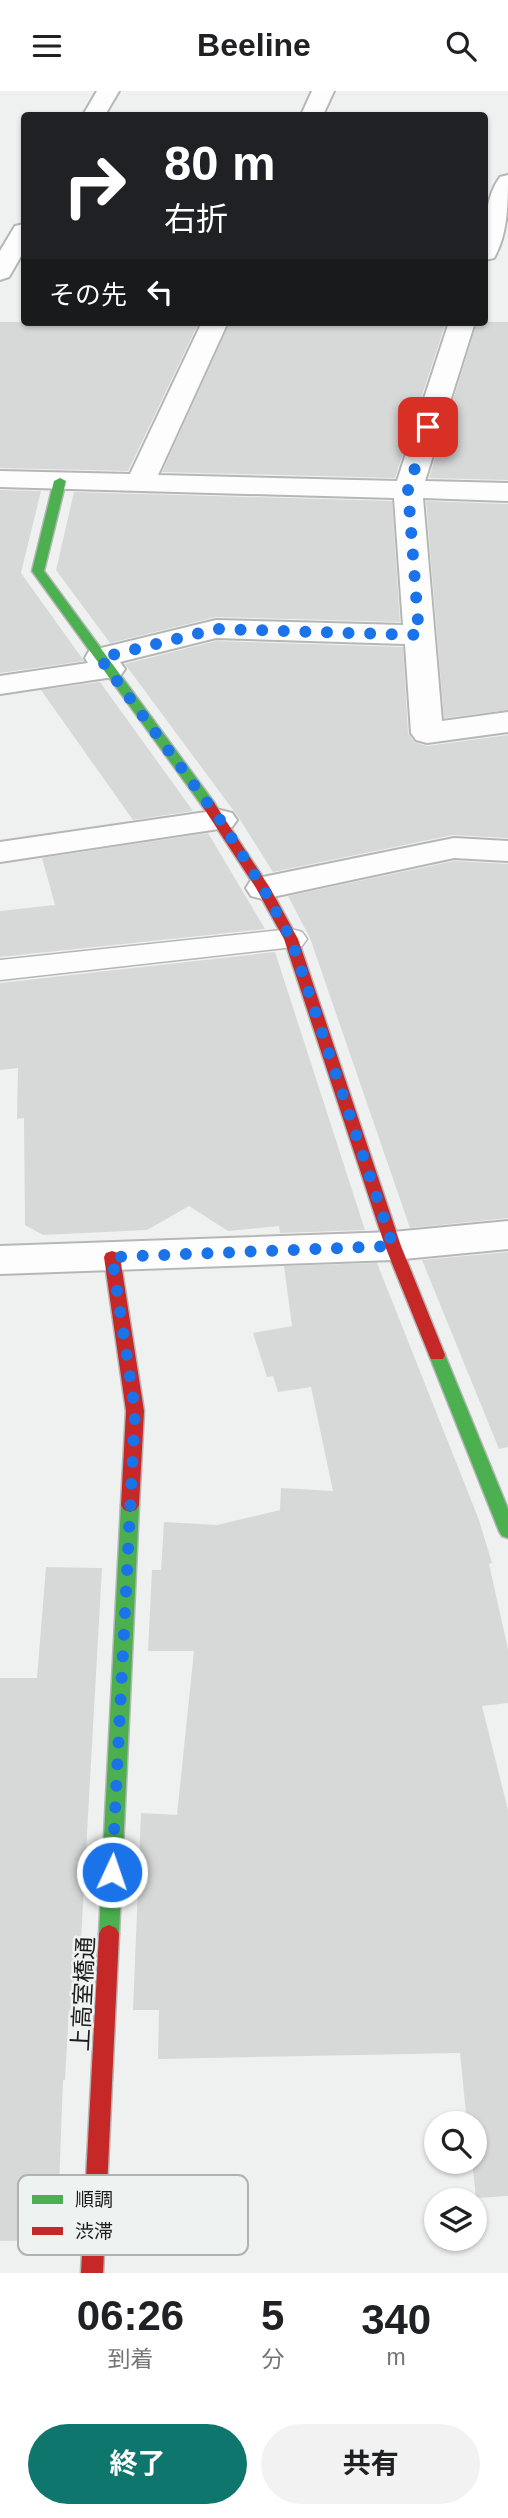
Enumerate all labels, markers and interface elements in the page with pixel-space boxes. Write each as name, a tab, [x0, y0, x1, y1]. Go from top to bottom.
icon: menu	[28, 27, 66, 65]
text: Beeline	[197, 27, 311, 63]
icon: search	[442, 27, 480, 65]
text: 80 m	[164, 136, 276, 190]
icon: right	[49, 140, 140, 231]
text: 右折	[164, 201, 228, 237]
icon: left	[141, 273, 179, 311]
text: その先	[49, 280, 127, 310]
pin	[398, 397, 458, 457]
icon: arrive	[409, 408, 447, 446]
position arrow	[75, 1835, 149, 1909]
street label: 上高室橋通	[67, 1936, 99, 2052]
map controls	[424, 2111, 487, 2251]
button: search	[424, 2111, 487, 2174]
legend	[18, 2175, 248, 2255]
button: layers	[424, 2188, 487, 2251]
text: 順調	[75, 2189, 113, 2210]
text: 渋滞	[75, 2221, 113, 2242]
text: 06:26	[77, 2292, 184, 2339]
text: 5	[261, 2292, 284, 2339]
text: 340	[361, 2296, 431, 2343]
text: m	[387, 2344, 406, 2370]
text: 到着	[107, 2346, 153, 2372]
text: 分	[261, 2346, 284, 2372]
button: 終了	[28, 2424, 247, 2504]
button: 共有	[261, 2424, 480, 2504]

